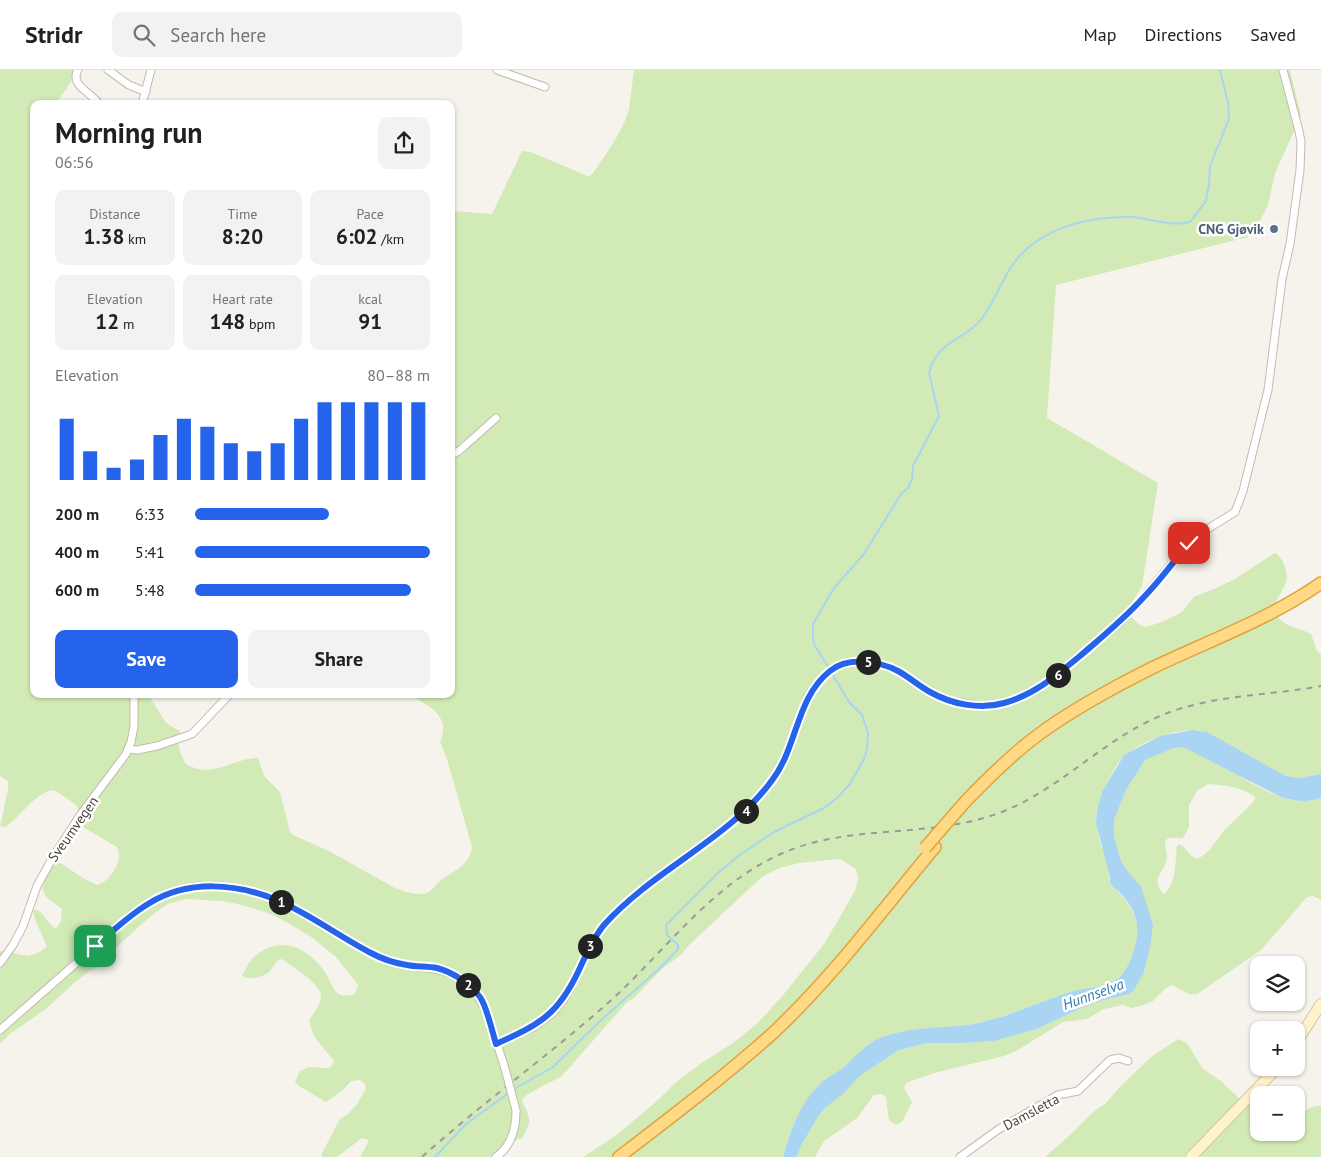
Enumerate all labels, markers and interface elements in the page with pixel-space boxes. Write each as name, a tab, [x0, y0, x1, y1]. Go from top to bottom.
search box	[112, 12, 462, 57]
text: Stridr	[25, 19, 82, 50]
icon: search	[130, 21, 158, 49]
text: Search here	[170, 23, 266, 47]
text: Map	[1084, 23, 1116, 46]
text: Directions	[1144, 23, 1222, 46]
text: Saved	[1250, 23, 1296, 46]
text: Morning run	[55, 114, 203, 151]
button: share	[378, 117, 430, 169]
text: 06:56	[55, 152, 93, 172]
text: Distance	[89, 205, 140, 223]
text: Time	[227, 205, 258, 223]
text: Pace	[356, 205, 384, 223]
place label: CNG Gjøvik	[1198, 220, 1264, 238]
text: 1.38	[83, 223, 124, 250]
text: 8:20	[222, 223, 263, 250]
text: 6:02	[336, 223, 377, 250]
marker: CNG Gjøvik	[1268, 223, 1280, 235]
text: km	[124, 230, 146, 248]
text: /km	[377, 230, 404, 248]
text: Elevation	[87, 290, 143, 308]
text: Heart rate	[212, 290, 273, 308]
text: kcal	[358, 290, 382, 308]
text: 12	[95, 308, 119, 335]
text: 148	[210, 308, 245, 335]
text: 91	[358, 308, 382, 335]
text: m	[119, 315, 134, 333]
text: bpm	[245, 315, 275, 333]
text: Elevation	[55, 365, 119, 385]
text: 80–88 m	[367, 365, 430, 385]
text: 200 m	[55, 504, 99, 524]
text: 6:33	[135, 504, 165, 524]
pin	[1168, 522, 1210, 564]
icon: check	[1175, 529, 1203, 557]
text: 400 m	[55, 542, 99, 562]
text: 5:41	[135, 542, 165, 562]
text: 600 m	[55, 580, 99, 600]
text: 5:48	[135, 580, 165, 600]
button: Save	[55, 630, 238, 688]
button: Share	[248, 630, 430, 688]
pin: 5	[856, 650, 880, 674]
text: 5	[865, 653, 872, 671]
pin: 6	[1046, 662, 1070, 688]
text: 6	[1055, 666, 1062, 684]
street label: Sveumvegen	[44, 793, 102, 865]
pin: 4	[734, 798, 758, 824]
text: 4	[743, 802, 750, 820]
pin: 1	[268, 890, 294, 914]
text: 1	[278, 893, 285, 911]
pin	[74, 925, 116, 967]
icon: arrive	[81, 932, 109, 960]
pin: 3	[578, 934, 602, 958]
text: 3	[587, 937, 594, 955]
map controls	[1250, 956, 1305, 1141]
button: layers	[1250, 956, 1305, 1011]
pin: 2	[456, 972, 480, 998]
water label: Hunnselva	[1060, 974, 1127, 1014]
text: 2	[465, 976, 472, 994]
button: +	[1250, 1021, 1305, 1076]
button: −	[1250, 1086, 1305, 1141]
street label: Damsletta	[1000, 1090, 1062, 1134]

